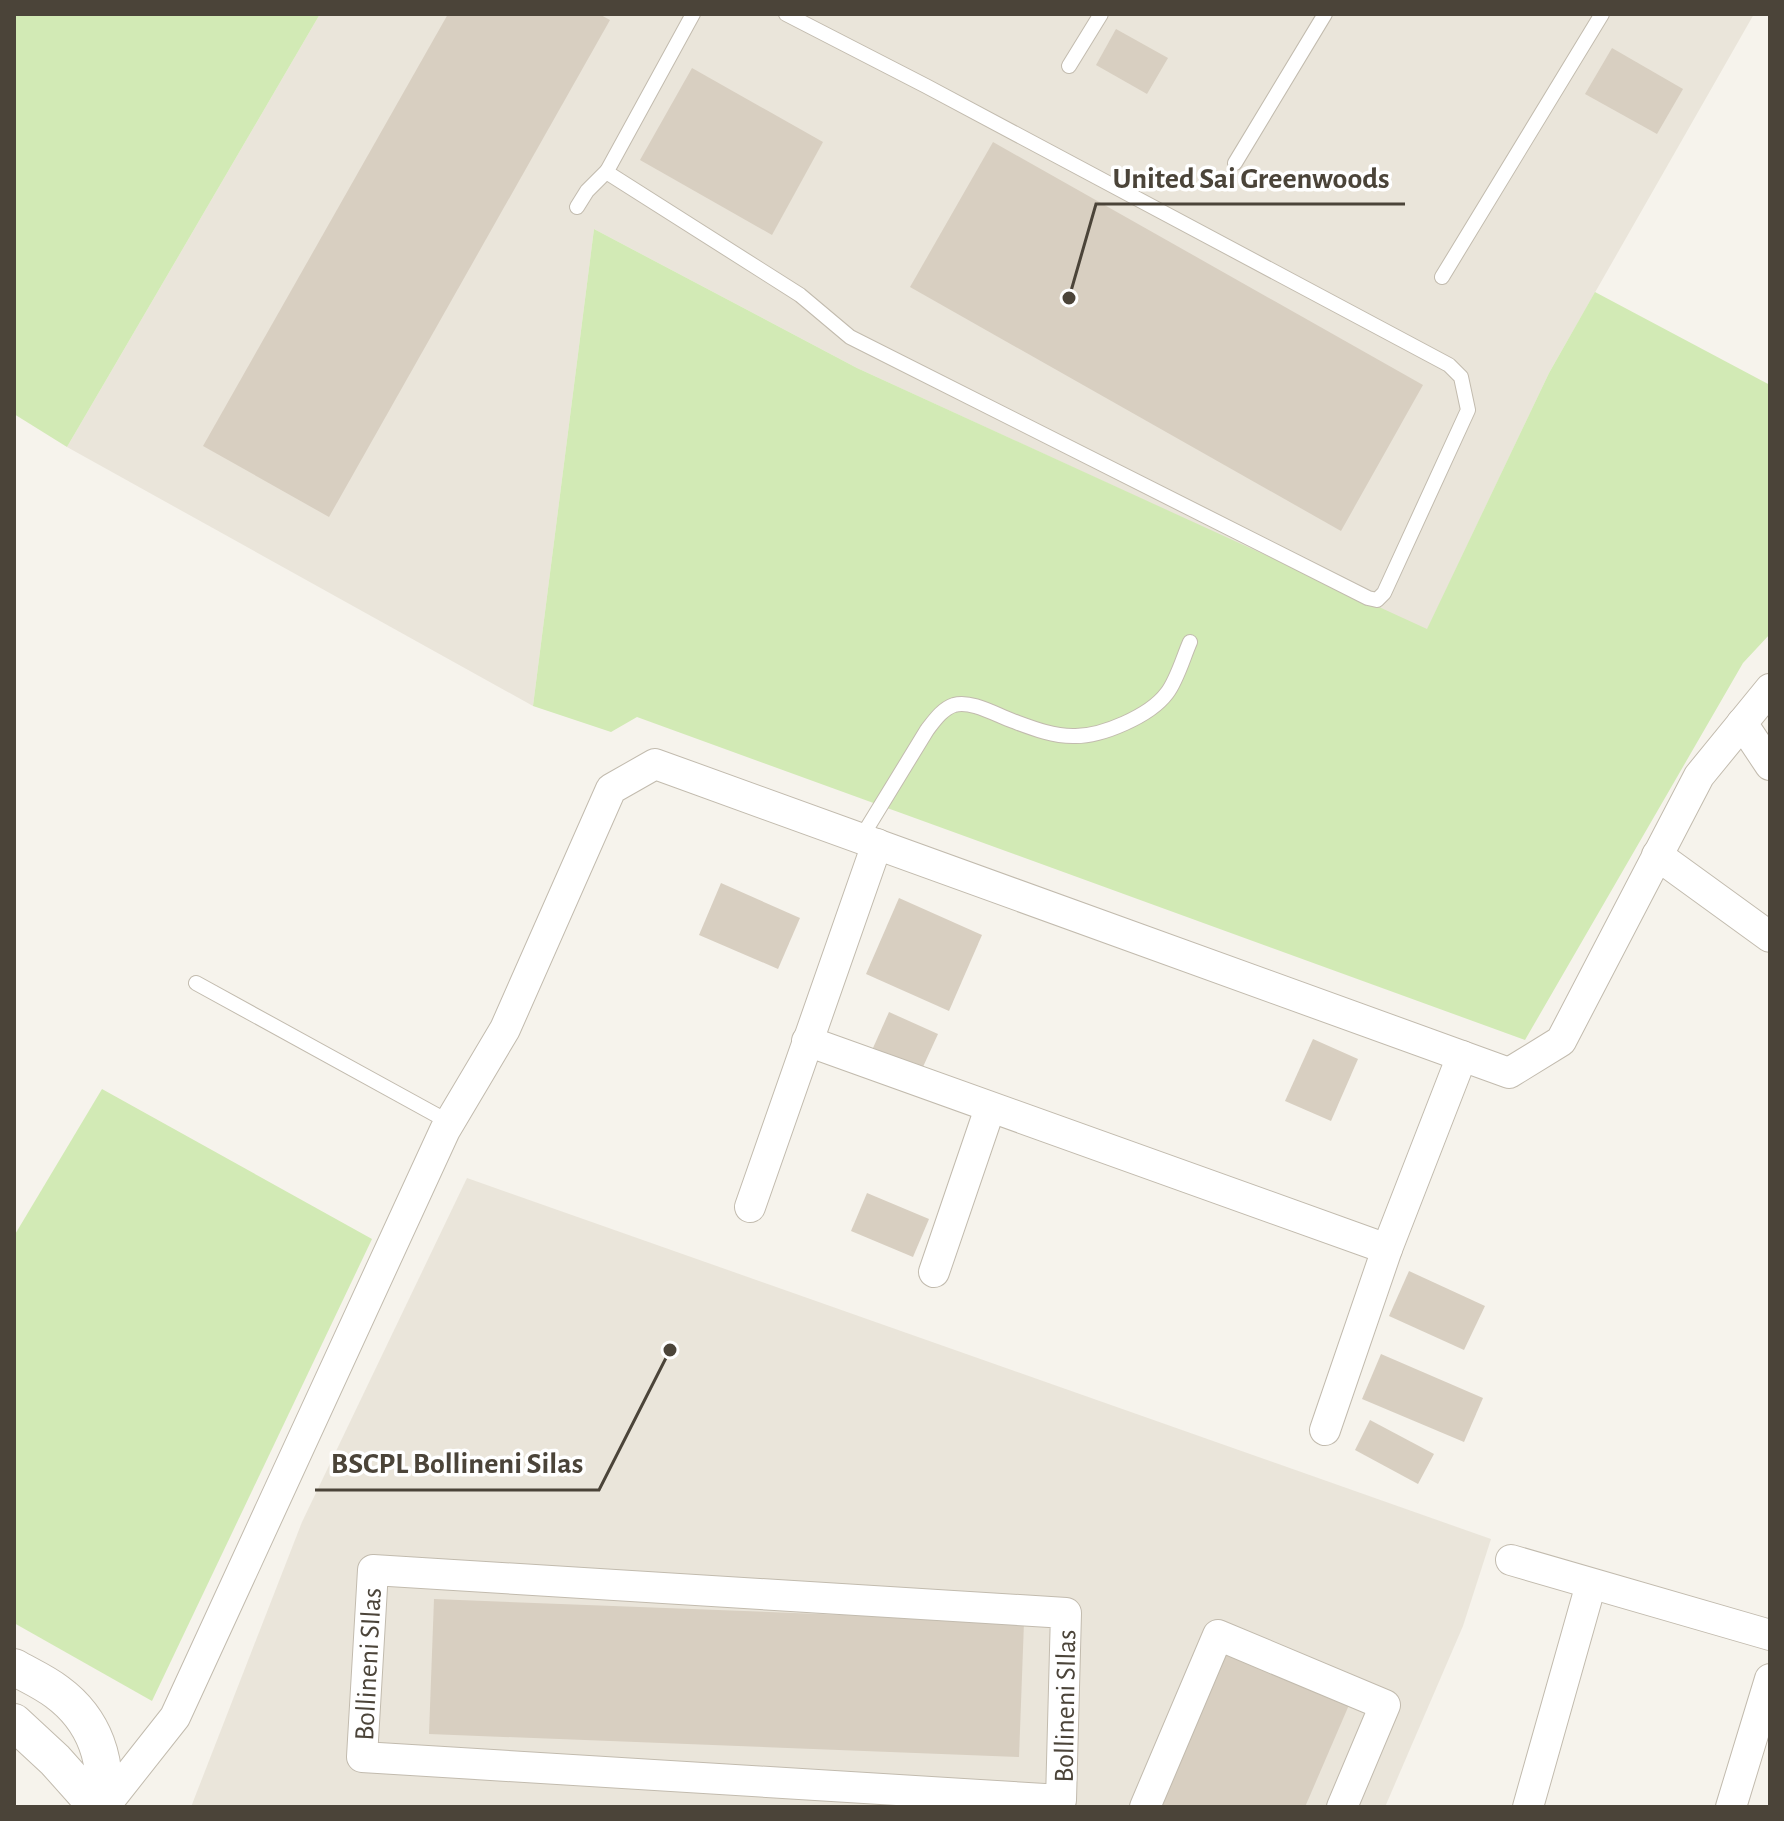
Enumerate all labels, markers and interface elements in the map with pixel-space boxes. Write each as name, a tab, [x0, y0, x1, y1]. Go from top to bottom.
callout: United Sai Greenwoods	[1096, 150, 1405, 204]
text: United Sai Greenwoods	[1112, 164, 1390, 194]
callout: BSCPL Bollineni Silas	[315, 1436, 599, 1490]
text: BSCPL Bollineni Silas	[331, 1449, 583, 1479]
street label: Bollineni SIlas	[351, 1587, 387, 1741]
street label: Bollineni SIlas	[1051, 1629, 1081, 1783]

